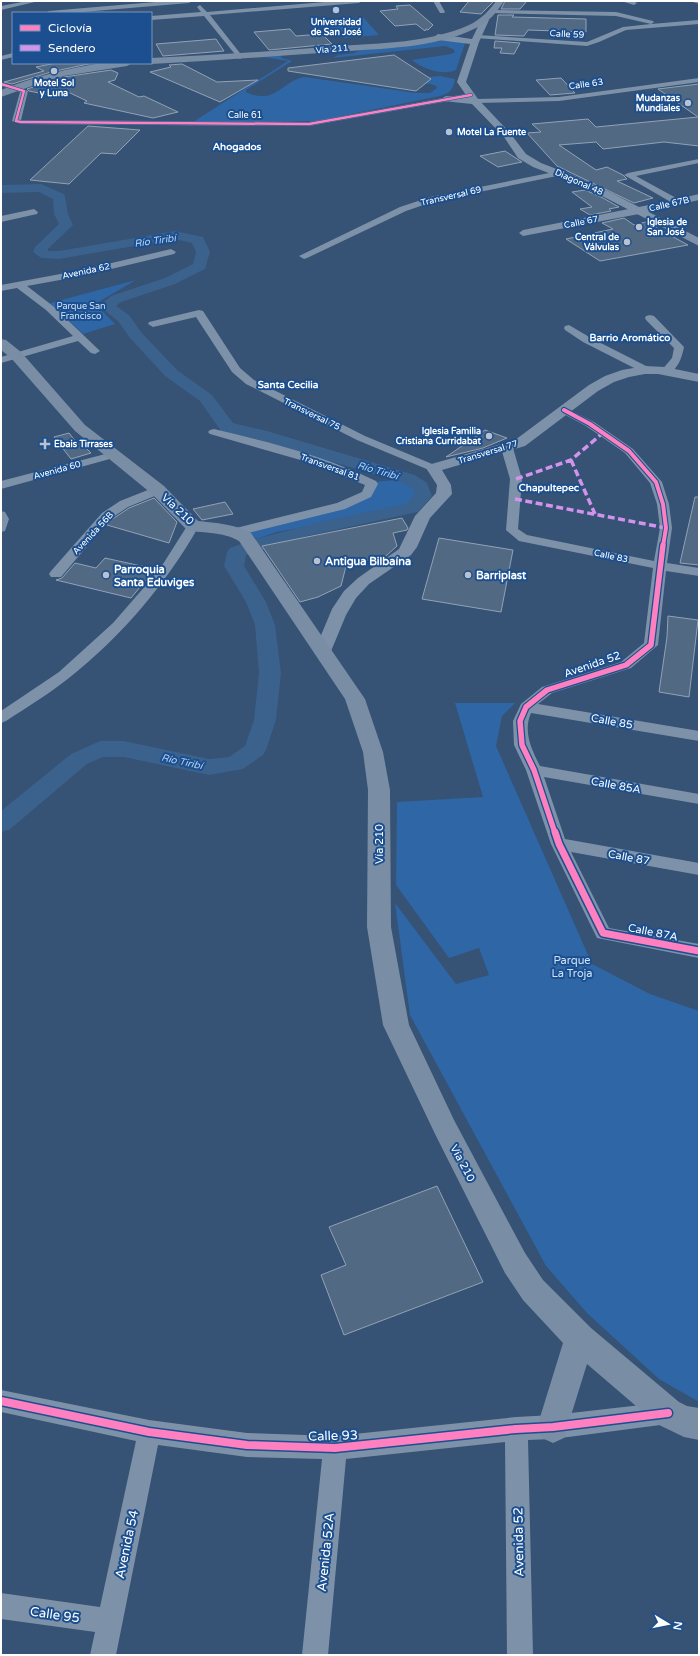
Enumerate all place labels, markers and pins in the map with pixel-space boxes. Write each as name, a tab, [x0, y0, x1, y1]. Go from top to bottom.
marker: Universidad de San José	[331, 5, 341, 15]
place label: Universidad de San José	[311, 17, 362, 38]
marker: Motel Sol y Luna	[49, 66, 59, 76]
place label: Motel Sol y Luna	[34, 78, 74, 99]
place label: Mudanzas Mundiales	[636, 93, 681, 114]
marker: Mudanzas Mundiales	[683, 98, 693, 108]
marker: Motel La Fuente	[444, 127, 454, 137]
place label: Motel La Fuente	[457, 127, 526, 138]
place label: Iglesia de San José	[647, 217, 687, 238]
marker: Iglesia de San José	[634, 222, 644, 232]
place label: Central de Válvulas	[575, 232, 620, 253]
marker: Central de Válvulas	[622, 237, 632, 247]
place label: Iglesia Familia Cristiana Curridabat	[396, 426, 482, 447]
marker: Iglesia Familia Cristiana Curridabat	[484, 431, 494, 441]
marker: Ebais Tirrases	[39, 438, 51, 450]
place label: Ebais Tirrases	[54, 439, 113, 450]
place label: Antigua Bilbaína	[325, 555, 411, 569]
marker: Antigua Bilbaína	[312, 556, 322, 566]
place label: Parroquia Santa Eduviges	[114, 563, 195, 590]
place label: Barriplast	[476, 569, 527, 583]
marker: Parroquia Santa Eduviges	[101, 570, 111, 580]
marker: Barriplast	[463, 570, 473, 580]

